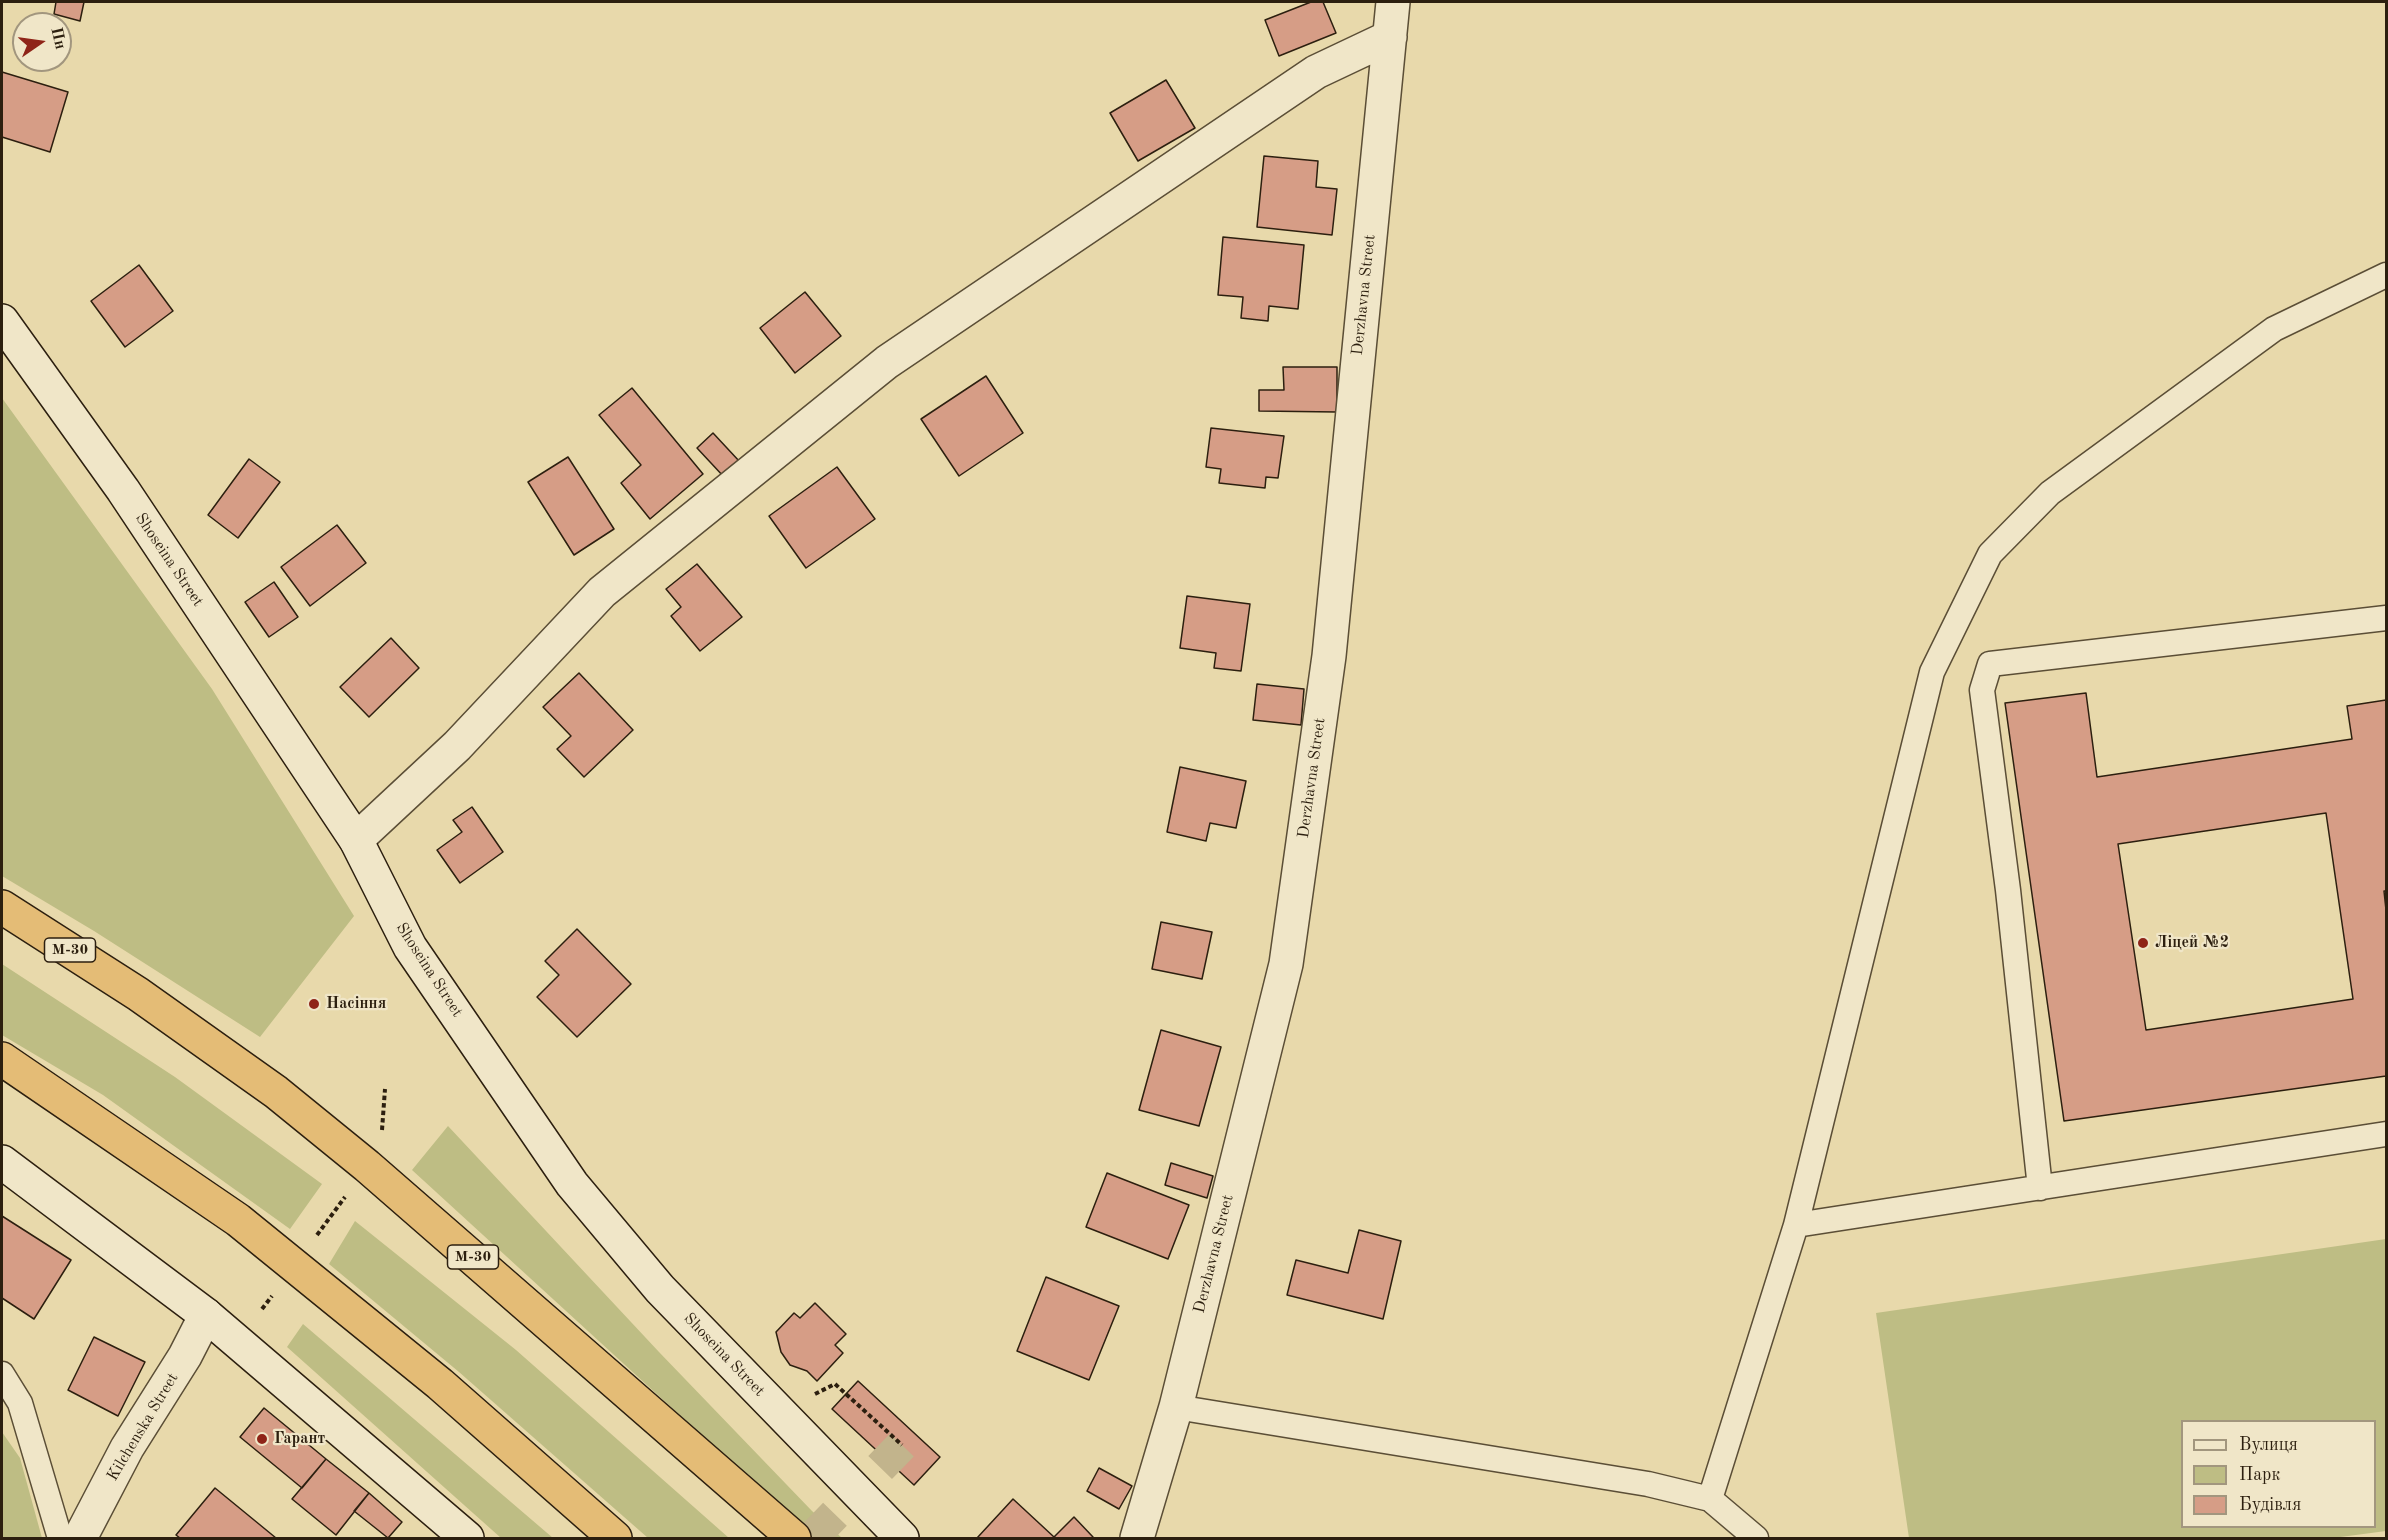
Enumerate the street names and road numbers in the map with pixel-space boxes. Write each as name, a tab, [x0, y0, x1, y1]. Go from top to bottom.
street label: Derzhavna Street	[1348, 234, 1380, 356]
street label: Shoseina Street	[131, 510, 207, 610]
street label: Derzhavna Street	[1294, 717, 1330, 839]
street label: Shoseina Street	[391, 919, 467, 1021]
road number: М-30	[44, 938, 96, 962]
street label: Derzhavna Street	[1190, 1193, 1238, 1315]
road number: М-30	[448, 1245, 498, 1269]
street label: Shoseina Street	[679, 1309, 769, 1401]
street label: Kilchenska Street	[103, 1370, 183, 1484]

